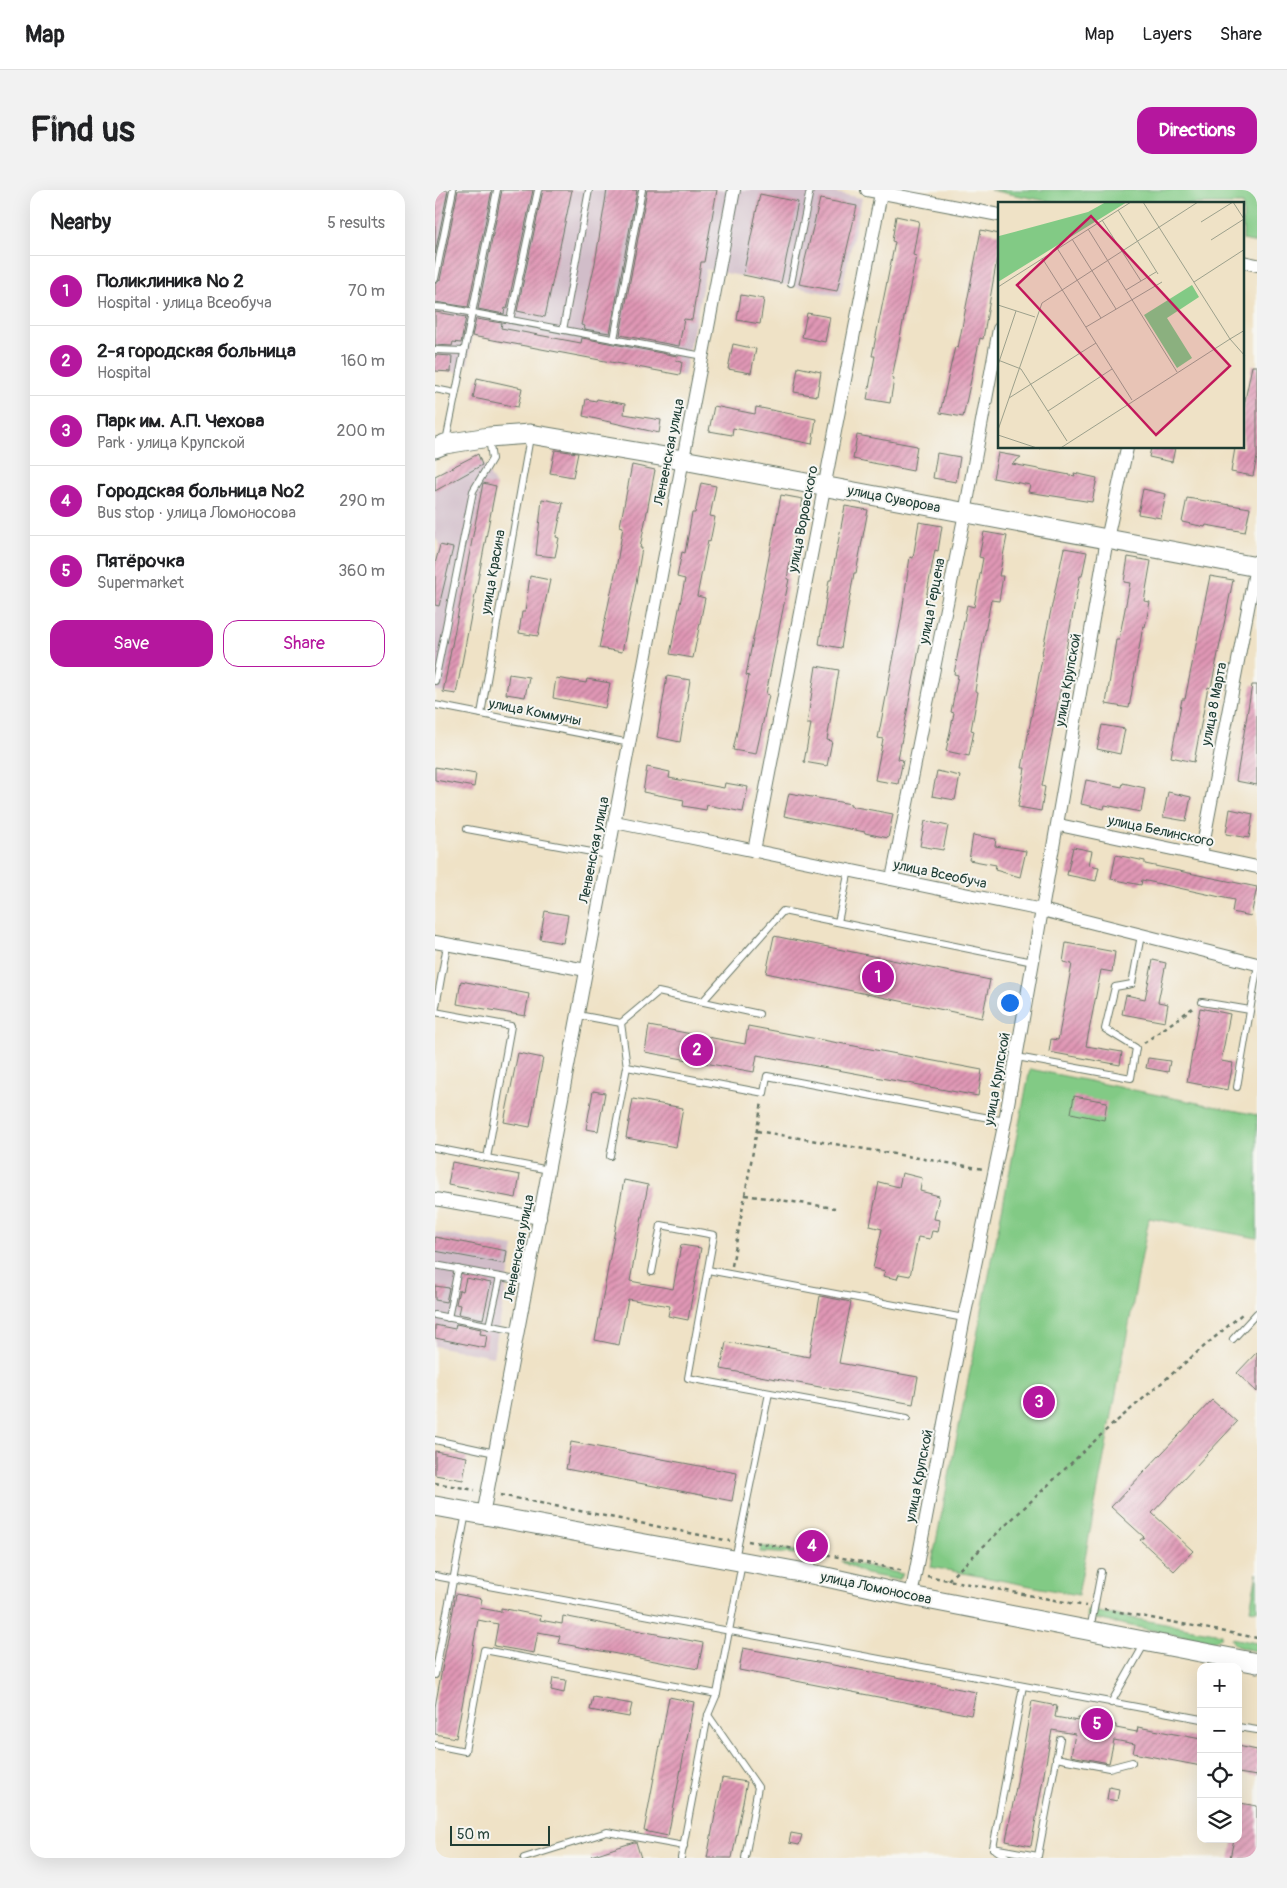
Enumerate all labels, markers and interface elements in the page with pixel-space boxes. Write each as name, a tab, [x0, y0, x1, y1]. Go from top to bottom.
text: Map	[25, 20, 65, 49]
text: Map	[1085, 23, 1114, 46]
text: Layers	[1142, 23, 1192, 46]
text: Share	[1220, 23, 1262, 46]
button: Directions	[1137, 107, 1257, 154]
text: Find us	[30, 108, 135, 152]
inset map	[998, 202, 1244, 449]
text: Nearby	[50, 209, 111, 236]
text: 5 results	[327, 213, 385, 233]
text: Поликлиника № 2	[97, 269, 244, 293]
text: 1	[63, 281, 69, 301]
text: 70 m	[348, 281, 385, 301]
text: Hospital · улица Всеобуча	[97, 293, 272, 313]
text: 2-я городская больница	[97, 339, 296, 363]
text: 2	[62, 351, 70, 371]
text: 160 m	[341, 351, 385, 371]
text: Hospital	[97, 363, 151, 383]
street label: Ленвенская улица	[650, 397, 688, 508]
text: Парк им. А.П. Чехова	[97, 409, 264, 433]
text: 3	[62, 421, 70, 441]
text: 200 m	[337, 421, 385, 441]
text: Park · улица Крупской	[97, 433, 245, 453]
street label: улица Воровского	[784, 464, 822, 575]
text: Городская больница №2	[97, 479, 305, 503]
street label: улица Суворова	[845, 481, 942, 516]
text: 4	[61, 491, 71, 511]
text: 290 m	[339, 491, 385, 511]
text: Bus stop · улица Ломоносова	[97, 503, 296, 523]
street label: улица Красина	[477, 528, 509, 617]
text: Пятёрочка	[97, 549, 185, 573]
street label: улица Герцена	[915, 557, 949, 646]
text: 5	[62, 561, 70, 581]
text: 360 m	[338, 561, 385, 581]
text: Supermarket	[97, 573, 184, 593]
button: Save	[50, 620, 213, 667]
button: Share	[223, 620, 385, 667]
street label: улица Крупской	[1051, 632, 1085, 729]
street label: улица 8 Марта	[1197, 661, 1230, 748]
street label: улица Коммуны	[486, 695, 583, 729]
street label: Ленвенская улица	[575, 795, 613, 906]
street label: улица Белинского	[1105, 811, 1216, 851]
street label: улица Всеобуча	[891, 856, 988, 892]
pin: 1	[862, 958, 894, 996]
your location	[997, 990, 1023, 1016]
pin: 2	[681, 1031, 713, 1069]
street label: улица Крупской	[980, 1031, 1014, 1128]
street label: Ленвенская улица	[500, 1193, 538, 1304]
pin: 3	[1023, 1383, 1055, 1421]
street label: улица Крупской	[901, 1428, 936, 1525]
pin: 4	[796, 1527, 828, 1565]
street label: улица Ломоносова	[818, 1568, 933, 1608]
map controls	[1197, 1663, 1242, 1843]
button: +	[1197, 1663, 1242, 1708]
pin: 5	[1081, 1705, 1113, 1743]
button: −	[1197, 1708, 1242, 1753]
button: locate	[1197, 1753, 1242, 1798]
button: layers	[1197, 1798, 1242, 1843]
scale bar	[450, 1823, 550, 1846]
text: 50 m	[457, 1826, 490, 1843]

